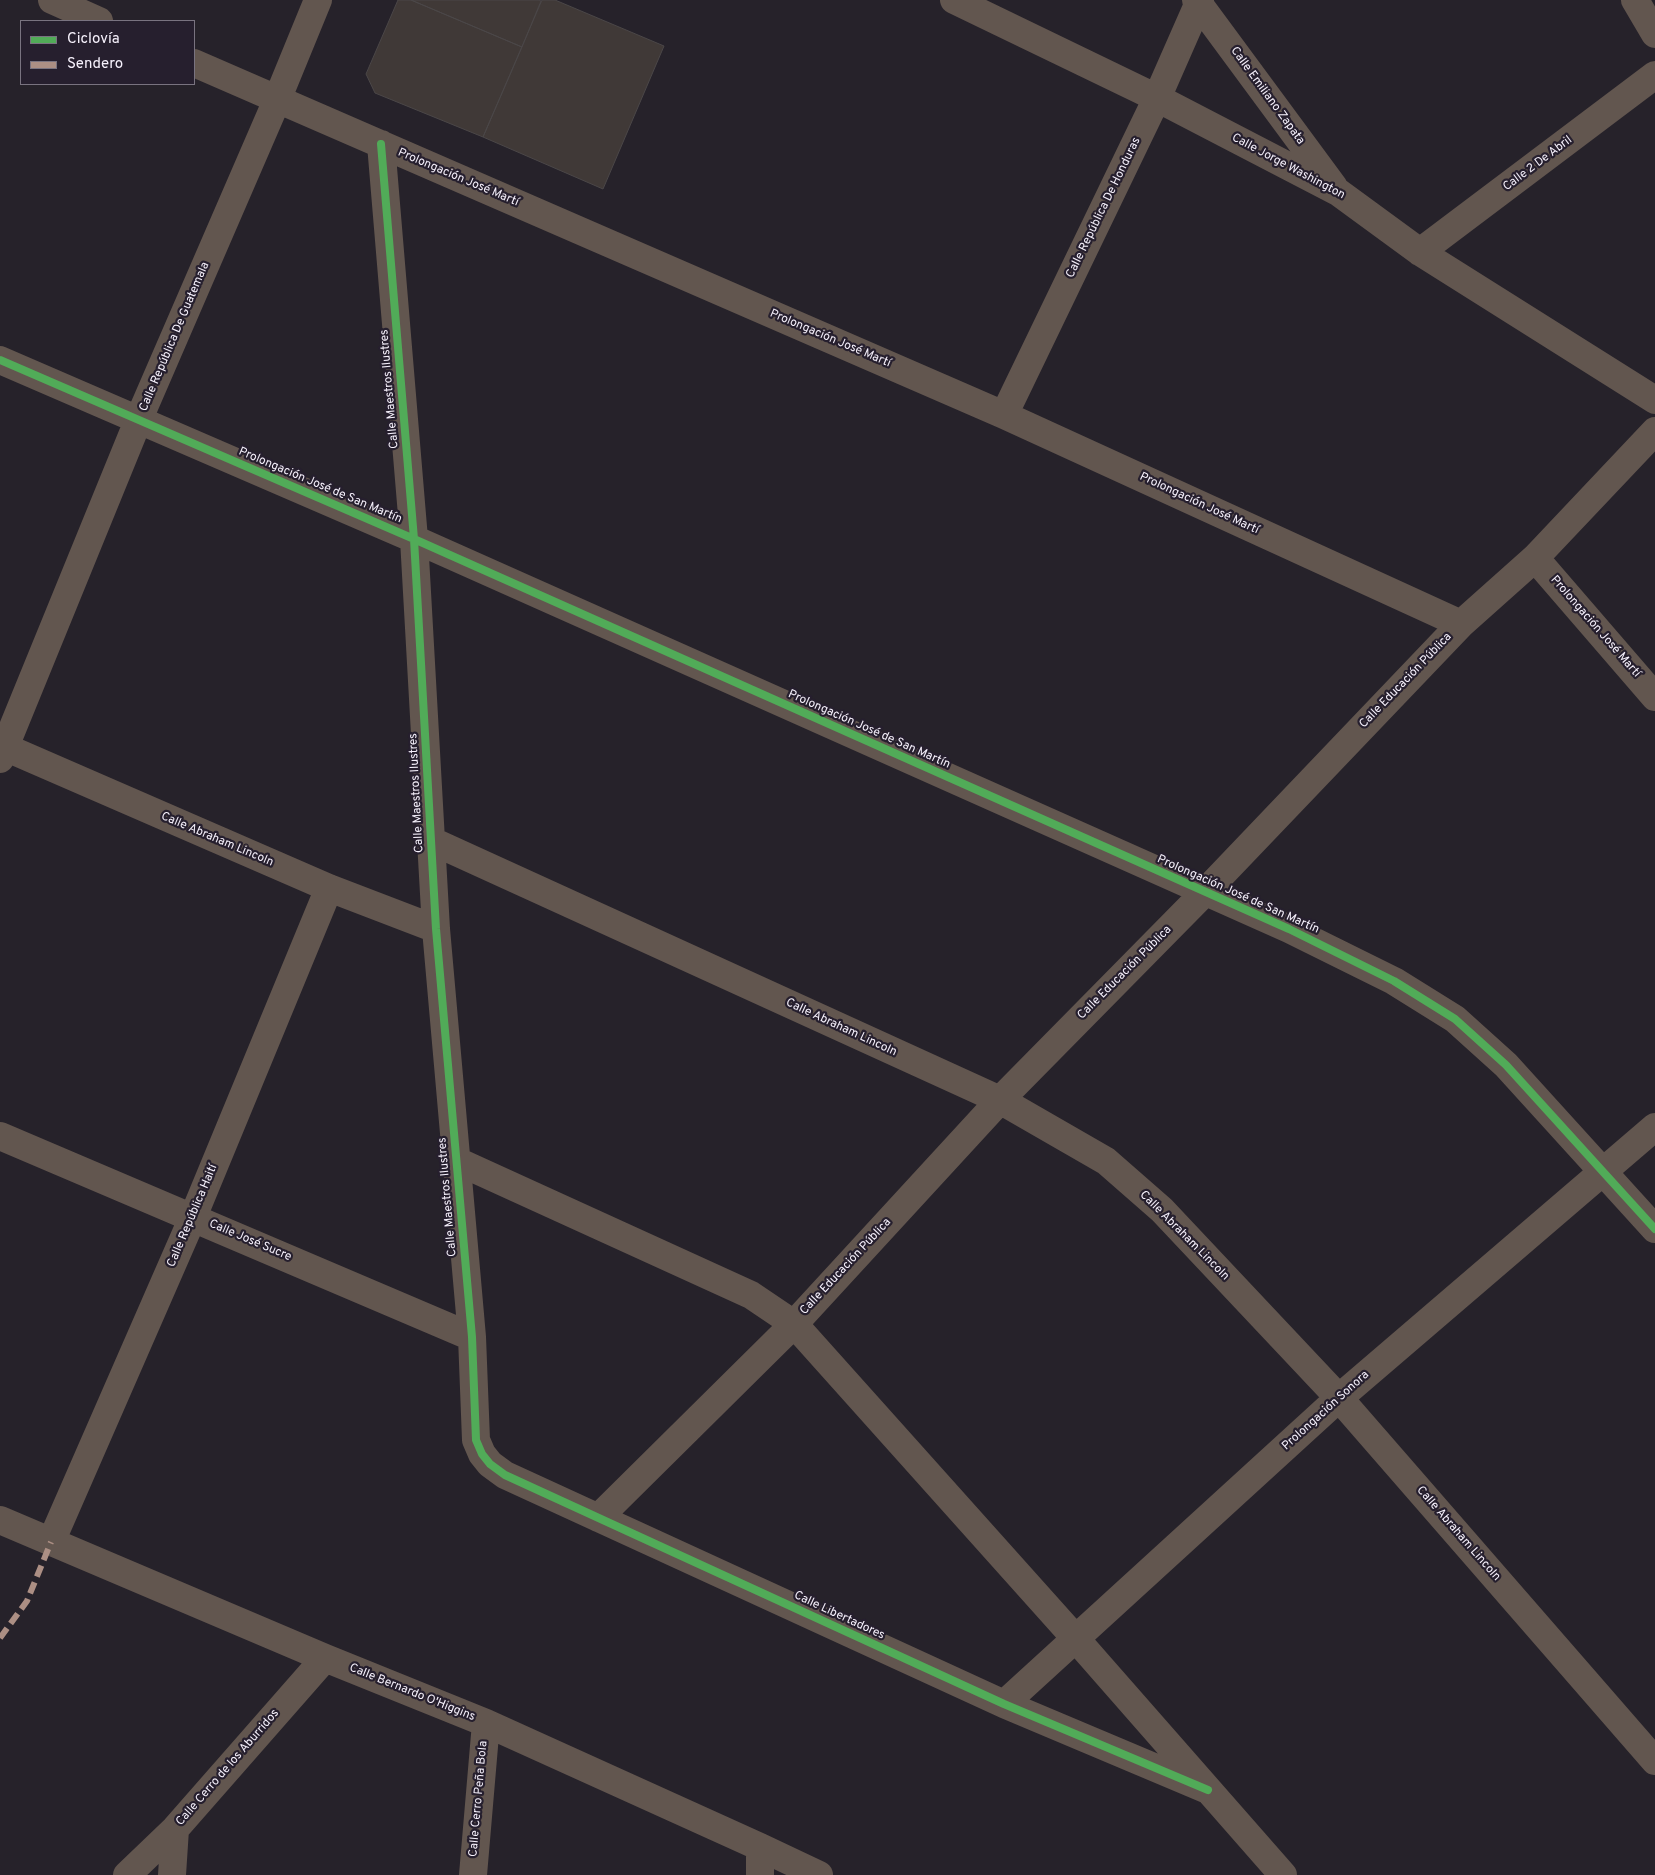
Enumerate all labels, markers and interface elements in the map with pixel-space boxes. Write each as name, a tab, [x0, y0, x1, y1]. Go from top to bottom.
legend	[20, 20, 195, 85]
text: Ciclovía	[67, 30, 120, 49]
street label: Calle Emiliano Zapata	[1227, 44, 1307, 148]
text: Sendero	[67, 55, 123, 74]
street label: Calle Jorge Washington	[1229, 131, 1347, 203]
street label: Calle 2 De Abril	[1501, 133, 1575, 195]
street label: Calle República De Honduras	[1064, 135, 1144, 281]
street label: Prolongación José Martí	[395, 146, 521, 210]
street label: Calle República De Guatemala	[137, 260, 213, 414]
street label: Prolongación José Martí	[767, 307, 893, 371]
street label: Calle Maestros Ilustres	[378, 329, 402, 449]
street label: Prolongación José de San Martín	[236, 445, 404, 527]
street label: Prolongación José Martí	[1137, 470, 1261, 538]
street label: Prolongación José Martí	[1547, 573, 1643, 681]
street label: Calle Educación Pública	[1357, 630, 1455, 732]
street label: Prolongación José de San Martín	[786, 688, 952, 772]
street label: Calle Maestros Ilustres	[407, 733, 427, 853]
street label: Calle Abraham Lincoln	[159, 810, 275, 870]
street label: Prolongación José de San Martín	[1155, 853, 1321, 937]
street label: Calle Educación Pública	[1075, 923, 1175, 1023]
street label: Calle Abraham Lincoln	[783, 996, 899, 1060]
street label: Calle Maestros Ilustres	[436, 1137, 460, 1257]
street label: Calle República Haití	[165, 1162, 221, 1270]
street label: Calle Abraham Lincoln	[1136, 1188, 1232, 1284]
street label: Calle Educación Pública	[797, 1216, 895, 1318]
street label: Calle José Sucre	[207, 1217, 293, 1265]
street label: Prolongación Sonora	[1280, 1368, 1372, 1454]
street label: Calle Abraham Lincoln	[1413, 1484, 1503, 1584]
street label: Calle Libertadores	[791, 1589, 887, 1643]
street label: Calle Bernardo O'Higgins	[347, 1661, 477, 1725]
street label: Calle Cerro de los Aburridos	[173, 1707, 283, 1829]
street label: Calle Cerro Peña Bola	[467, 1740, 491, 1858]

